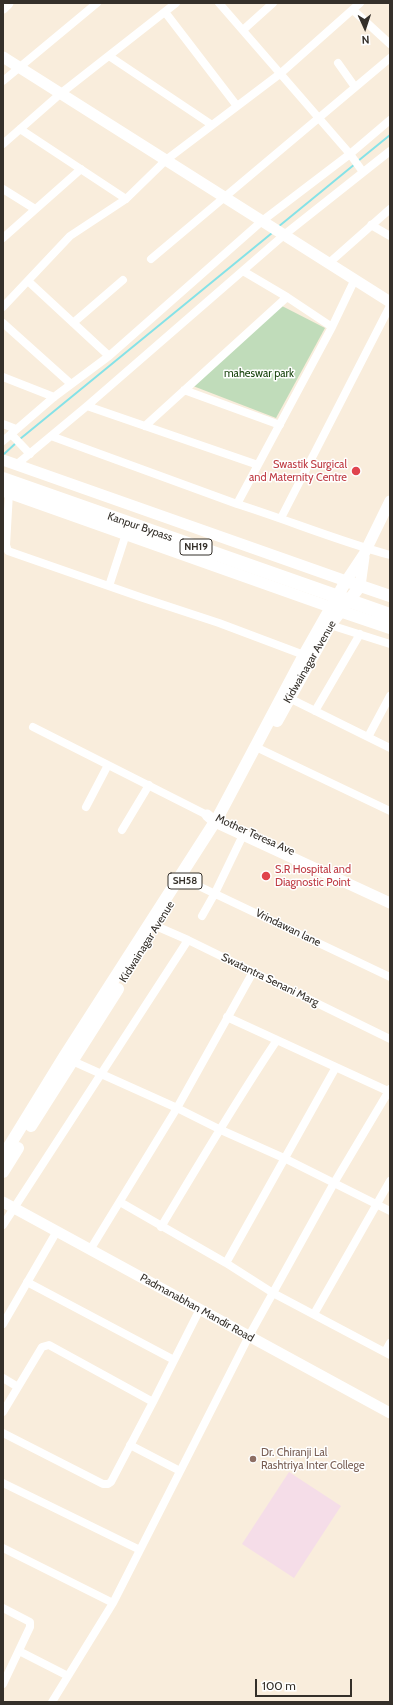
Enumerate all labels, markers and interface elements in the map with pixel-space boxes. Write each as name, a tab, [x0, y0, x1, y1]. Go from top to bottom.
north arrow	[345, 8, 385, 48]
text: N	[361, 33, 370, 47]
park label: maheswar park	[224, 367, 294, 381]
place label: Swastik Surgical and Maternity Centre	[249, 458, 347, 484]
marker: Swastik Surgical and Maternity Centre	[350, 465, 362, 477]
street label: Kanpur Bypass	[106, 510, 174, 544]
road number: NH19	[180, 539, 212, 555]
street label: Kidwainagar Avenue	[281, 618, 339, 706]
street label: Mother Teresa Ave	[213, 812, 297, 858]
place label: S.R Hospital and Diagnostic Point	[275, 863, 351, 889]
marker: S.R Hospital and Diagnostic Point	[260, 870, 272, 882]
road number: SH58	[168, 873, 202, 889]
street label: Kidwainagar Avenue	[117, 899, 177, 985]
street label: Vrindawan lane	[253, 907, 323, 949]
street label: Swatantra Senani Marg	[219, 951, 321, 1009]
street label: Padmanabhan Mandir Road	[138, 1271, 256, 1345]
place label: Dr. Chiranji Lal Rashtriya Inter College	[261, 1446, 365, 1472]
marker: Dr. Chiranji Lal Rashtriya Inter College	[248, 1454, 258, 1464]
scale bar	[257, 1671, 354, 1697]
text: 100 m	[262, 1678, 296, 1693]

